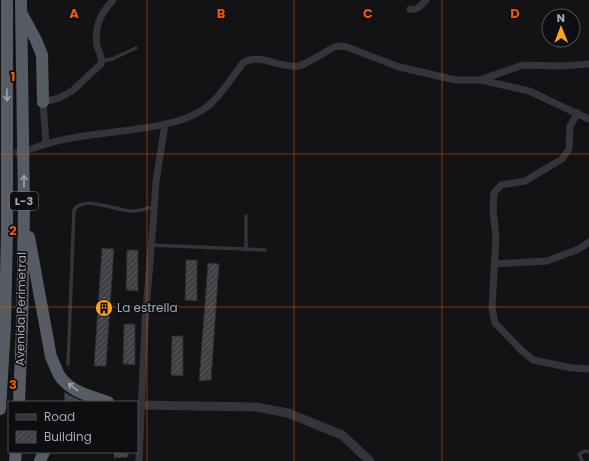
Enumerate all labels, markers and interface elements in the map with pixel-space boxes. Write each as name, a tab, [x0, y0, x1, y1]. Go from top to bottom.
text: A	[69, 4, 79, 23]
text: B	[217, 4, 226, 23]
text: C	[363, 4, 373, 23]
text: D	[510, 4, 520, 23]
north arrow	[541, 8, 581, 48]
text: N	[557, 10, 565, 26]
text: 1	[11, 67, 15, 86]
one-way arrow	[4, 88, 11, 101]
one-way arrow	[20, 175, 28, 188]
road number: L-3	[10, 192, 38, 210]
text: 2	[9, 221, 17, 240]
street label: Avenida Perimetral	[11, 252, 30, 366]
building icon: La estrella	[94, 298, 114, 318]
place label: La estrella	[117, 299, 178, 316]
text: 3	[9, 375, 17, 394]
one-way arrow	[67, 383, 78, 391]
legend	[8, 401, 138, 453]
text: Road	[44, 408, 75, 425]
text: Building	[44, 428, 92, 445]

